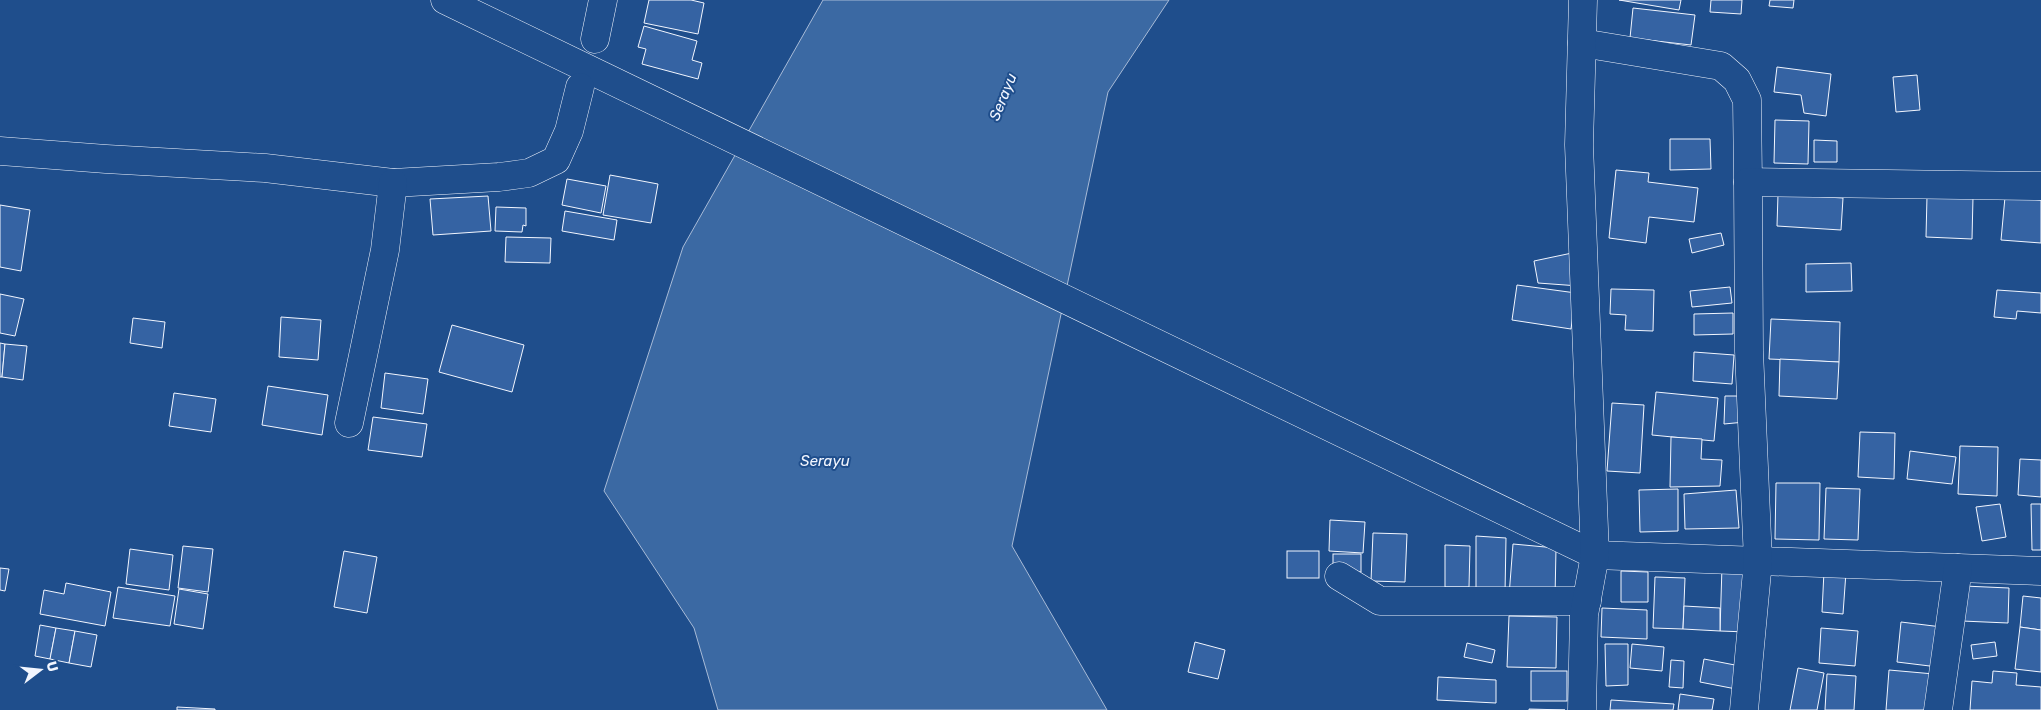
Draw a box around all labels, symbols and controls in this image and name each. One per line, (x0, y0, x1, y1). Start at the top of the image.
water label: Serayu (985, 71, 1021, 123)
water label: Serayu (800, 452, 850, 470)
north arrow (15, 645, 65, 695)
text: U (42, 659, 62, 674)

